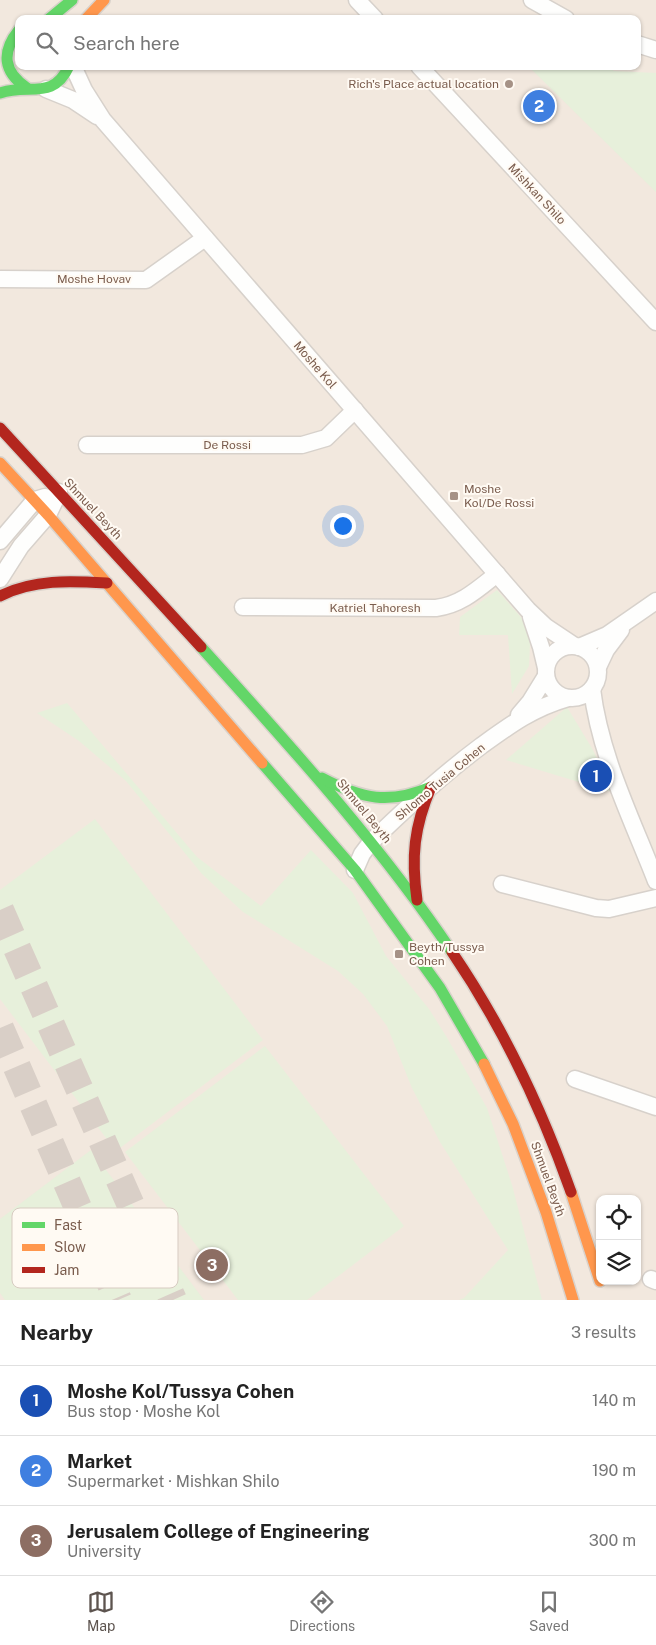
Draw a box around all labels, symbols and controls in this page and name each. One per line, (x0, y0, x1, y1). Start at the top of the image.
search box (15, 15, 641, 70)
icon: search (33, 29, 61, 57)
text: Search here (73, 32, 180, 54)
place label: Rich's Place actual location (348, 77, 499, 91)
marker: Rich's Place actual location (503, 78, 515, 90)
pin: 2 (523, 87, 555, 125)
street label: Mishkan Shilo (505, 161, 569, 227)
street label: Moshe Hovav (57, 272, 131, 286)
street label: Moshe Kol (291, 338, 340, 392)
street label: De Rossi (203, 438, 251, 452)
street label: Shmuel Beyth (61, 476, 125, 543)
place label: Moshe Kol/De Rossi (464, 482, 534, 510)
marker: Moshe Kol/De Rossi (448, 490, 460, 502)
your location (330, 513, 356, 539)
street label: Katriel Tahoresh (329, 601, 421, 615)
street label: Shlomo Tusia Cohen (392, 740, 488, 824)
pin: 1 (580, 757, 612, 795)
street label: Shmuel Beyth (334, 776, 394, 846)
place label: Beyth/Tussya Cohen (409, 940, 484, 968)
marker: Beyth/Tussya Cohen (393, 948, 405, 960)
street label: Shmuel Beyth (528, 1140, 568, 1218)
map controls (596, 1195, 641, 1285)
button: locate (596, 1195, 641, 1240)
legend (12, 1208, 178, 1288)
text: Fast (54, 1217, 82, 1233)
text: Slow (54, 1239, 86, 1255)
button: layers (596, 1240, 641, 1285)
pin: 3 (196, 1246, 228, 1284)
text: Jam (54, 1262, 79, 1278)
text: Nearby (20, 1320, 93, 1345)
text: 3 results (571, 1323, 636, 1342)
text: Moshe Kol/Tussya Cohen (67, 1380, 294, 1402)
text: 1 (33, 1391, 39, 1410)
text: 140 m (592, 1391, 636, 1410)
text: Bus stop · Moshe Kol (67, 1402, 220, 1421)
text: Market (67, 1450, 132, 1472)
text: 2 (31, 1461, 41, 1480)
text: 190 m (592, 1461, 636, 1480)
text: Supermarket · Mishkan Shilo (67, 1472, 279, 1491)
text: Jerusalem College of Engineering (67, 1520, 369, 1542)
text: 3 (31, 1531, 41, 1550)
text: 300 m (589, 1531, 636, 1550)
text: University (67, 1542, 141, 1561)
tab: Map (87, 1588, 115, 1634)
tab: Directions (289, 1588, 355, 1634)
tab: Saved (529, 1588, 569, 1634)

